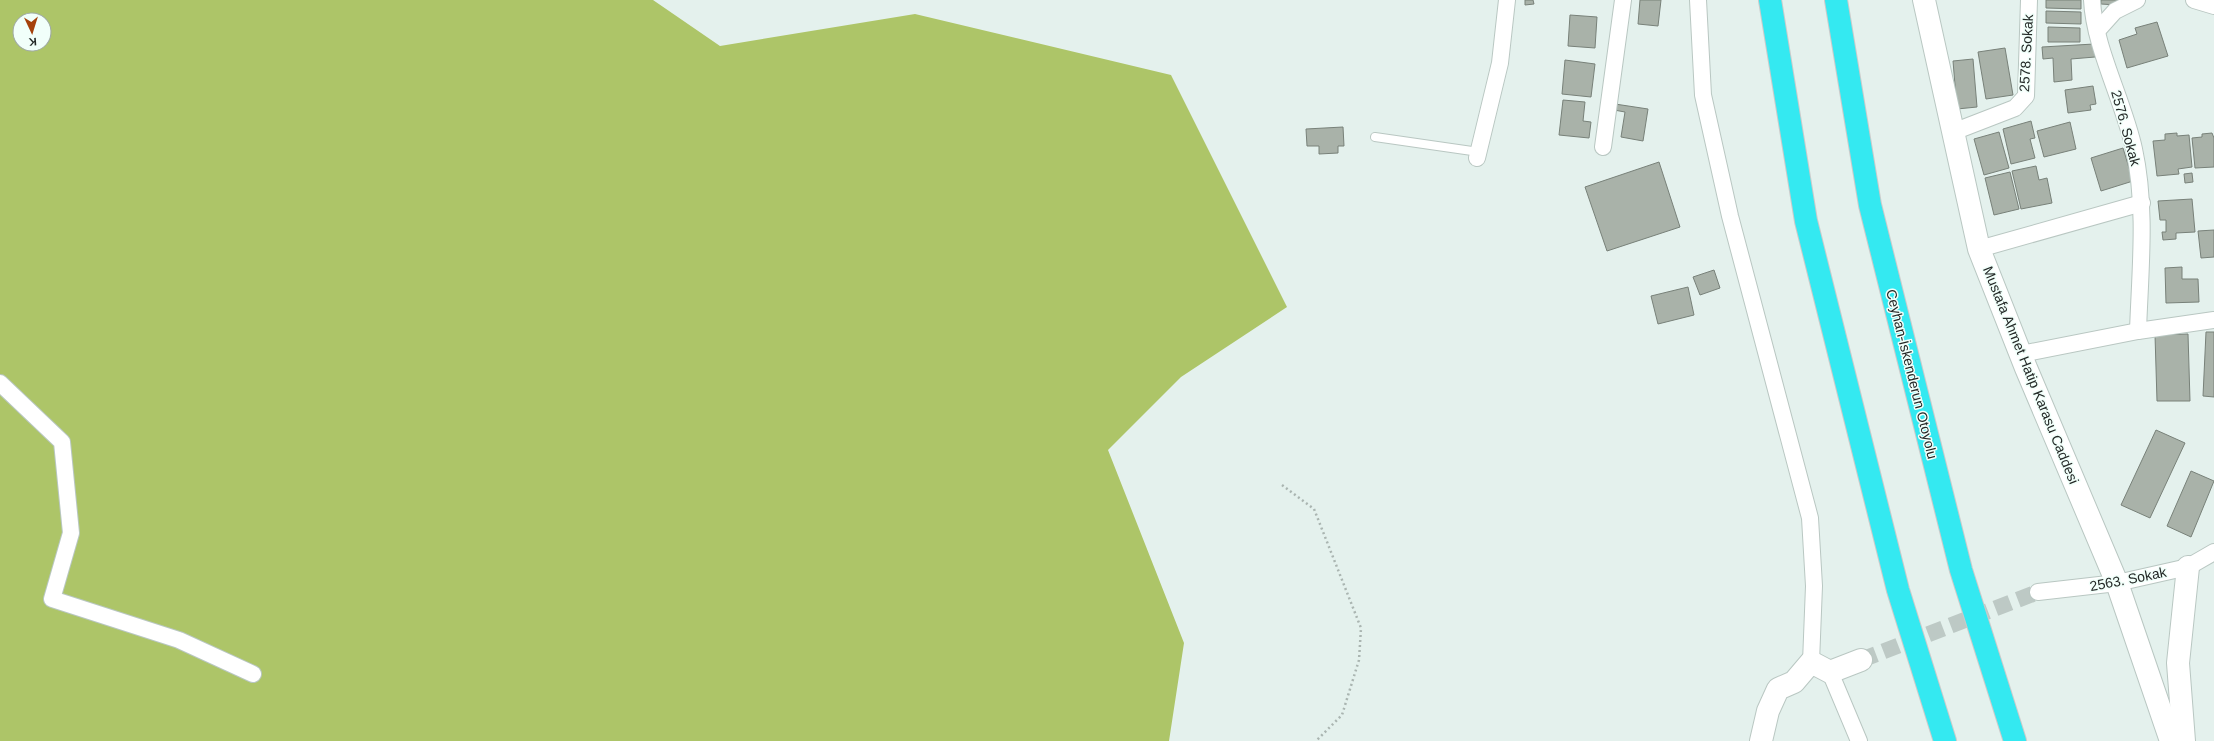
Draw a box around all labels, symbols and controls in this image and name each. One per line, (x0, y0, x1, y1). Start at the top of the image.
north arrow (12, 12, 52, 52)
street label: 2578. Sokak (2016, 13, 2036, 92)
text: K (28, 36, 37, 48)
street label: 2576. Sokak (2108, 88, 2144, 169)
street label: Mustafa Ahmet Hatip Karasu Caddesi (1980, 264, 2082, 486)
street label: Ceyhan-İskenderun Otoyolu (1883, 287, 1942, 461)
street label: 2563. Sokak (2088, 564, 2169, 594)

